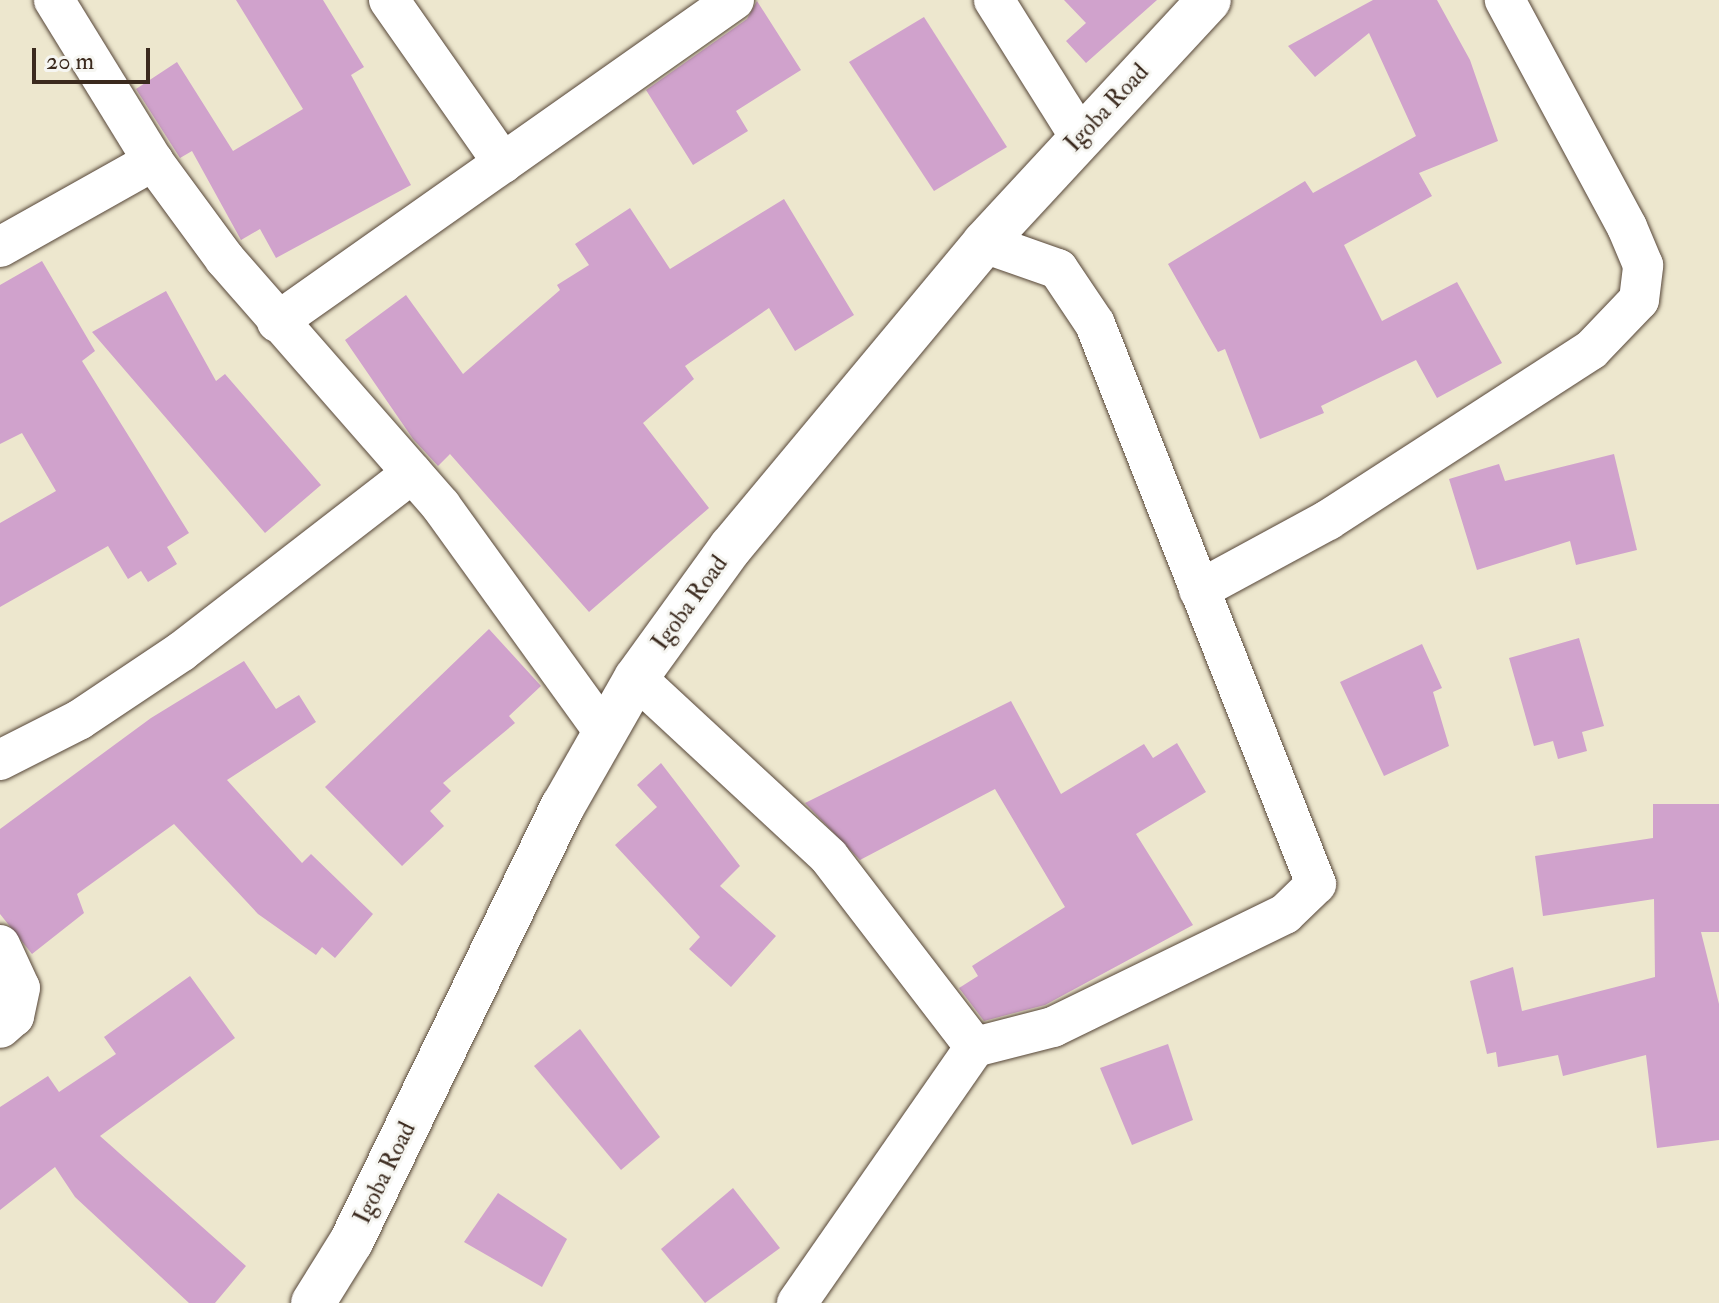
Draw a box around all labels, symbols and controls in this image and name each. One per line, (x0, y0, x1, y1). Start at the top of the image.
scale bar (36, 32, 154, 82)
text: 20 m (46, 46, 94, 77)
street label: Igoba Road (1059, 58, 1155, 158)
street label: Igoba Road (646, 550, 734, 656)
street label: Igoba Road (348, 1117, 422, 1229)

